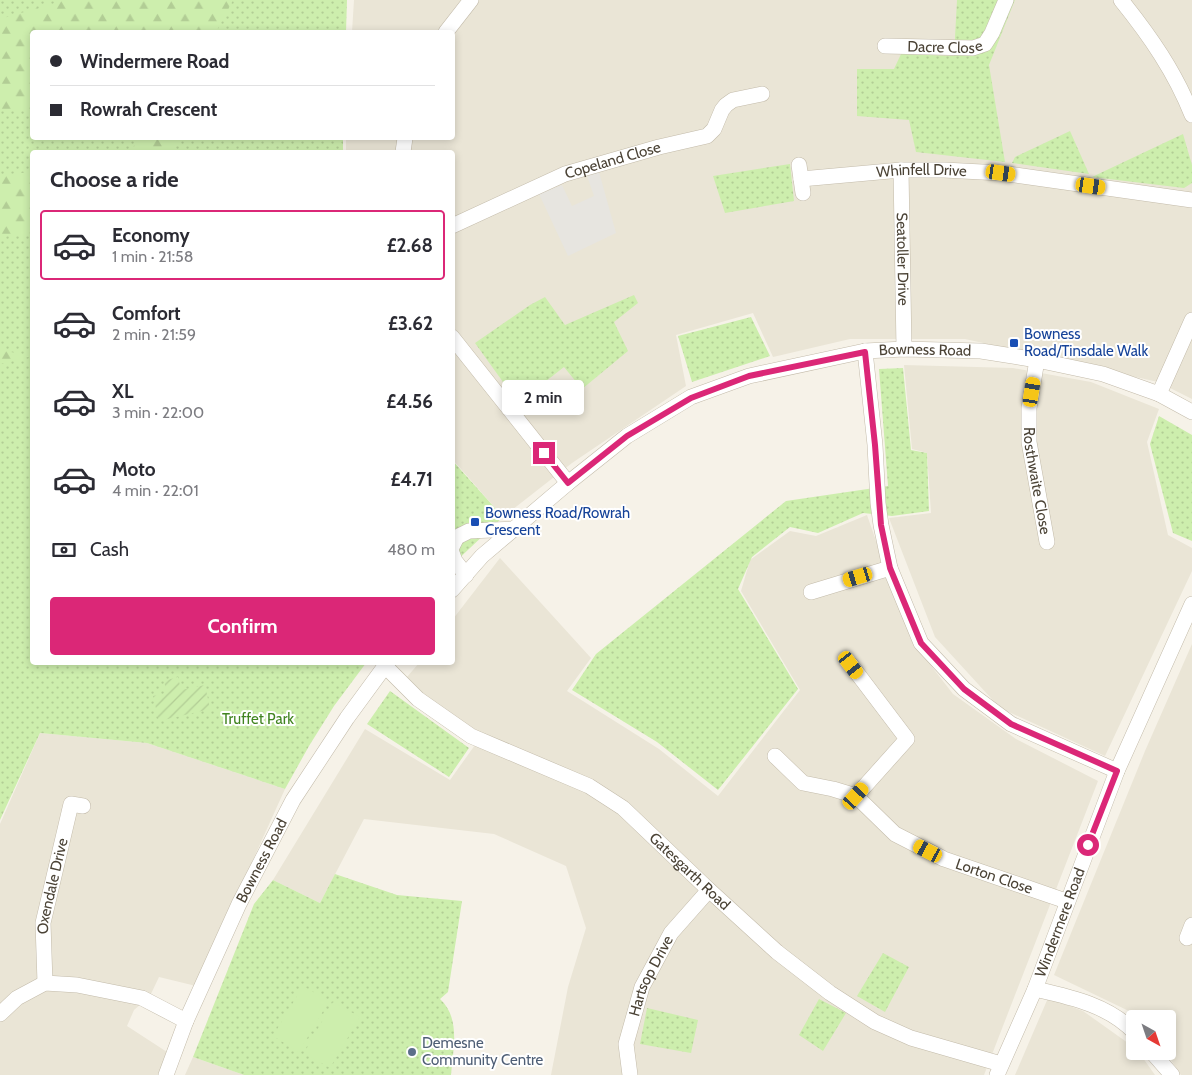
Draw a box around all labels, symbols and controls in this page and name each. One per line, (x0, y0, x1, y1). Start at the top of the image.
street label: Dacre Close (907, 36, 985, 57)
text: Windermere Road (80, 50, 229, 73)
text: Rowrah Crescent (80, 98, 217, 121)
street label: Copeland Close (563, 138, 663, 183)
street label: Whinfell Drive (876, 161, 968, 181)
car (985, 163, 1016, 183)
text: Choose a ride (50, 166, 179, 193)
car (1075, 176, 1106, 196)
street label: Seatoller Drive (893, 212, 912, 306)
icon: car (52, 223, 97, 268)
text: Economy (112, 224, 190, 247)
text: £2.68 (387, 234, 433, 257)
text: 1 min · 21:58 (112, 247, 193, 266)
icon: car (52, 301, 97, 346)
text: Comfort (112, 302, 181, 325)
text: £3.62 (388, 312, 433, 335)
text: 2 min · 21:59 (112, 325, 196, 344)
place label: Bowness Road/Tinsdale Walk (1024, 325, 1148, 360)
marker: Bowness Road/Tinsdale Walk (1008, 337, 1020, 349)
street label: Bowness Road (878, 340, 972, 360)
car (1022, 376, 1041, 408)
icon: car (52, 379, 97, 424)
text: XL (112, 380, 133, 403)
callout: 2 min (503, 380, 585, 416)
text: 2 min (524, 388, 562, 407)
text: £4.56 (386, 390, 433, 413)
text: 3 min · 22:00 (112, 403, 204, 422)
street label: Rosthwaite Close (1020, 427, 1054, 536)
route end (533, 442, 555, 464)
icon: car (52, 457, 97, 502)
text: Moto (112, 458, 156, 481)
text: £4.71 (390, 468, 433, 491)
text: 4 min · 22:01 (112, 481, 199, 500)
place label: Bowness Road/Rowrah Crescent (485, 504, 630, 539)
marker: Bowness Road/Rowrah Crescent (469, 516, 481, 528)
icon: cash (50, 536, 78, 564)
text: Cash (90, 538, 129, 561)
text: 480 m (387, 540, 435, 559)
car (841, 565, 874, 589)
button: Confirm (50, 597, 435, 655)
car (835, 649, 866, 681)
park label: Truffet Park (222, 710, 294, 728)
car (840, 780, 871, 812)
street label: Bowness Road (232, 815, 291, 906)
street label: Gatesgarth Road (646, 829, 734, 914)
route start (1077, 834, 1099, 856)
street label: Oxendale Drive (34, 836, 72, 934)
car (911, 837, 944, 865)
street label: Lorton Close (953, 855, 1035, 898)
street label: Windermere Road (1031, 865, 1089, 980)
street label: Hartsop Drive (625, 932, 677, 1018)
north arrow (1126, 1010, 1176, 1060)
map controls (1126, 1010, 1176, 1060)
place label: Demesne Community Centre (422, 1034, 544, 1069)
marker: Demesne Community Centre (406, 1046, 418, 1058)

